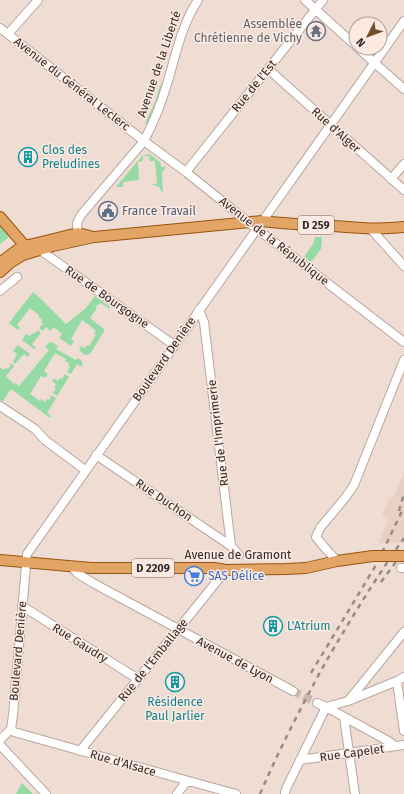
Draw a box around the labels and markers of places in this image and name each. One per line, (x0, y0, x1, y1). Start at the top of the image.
place label: Assemblée Chrétienne de Vichy (194, 17, 302, 45)
temple icon: Assemblée Chrétienne de Vichy (305, 20, 327, 42)
place label: Clos des Preludines (42, 143, 100, 171)
building icon: Clos des Preludines (17, 146, 39, 168)
public building icon: France Travail (97, 200, 119, 222)
place label: France Travail (122, 204, 196, 218)
supermarket icon: SAS Délice (183, 565, 205, 587)
place label: SAS Délice (208, 569, 264, 583)
building icon: L'Atrium (262, 615, 284, 637)
place label: L'Atrium (287, 619, 331, 633)
building icon: Résidence Paul Jarlier (164, 671, 186, 693)
place label: Résidence Paul Jarlier (145, 695, 205, 723)

